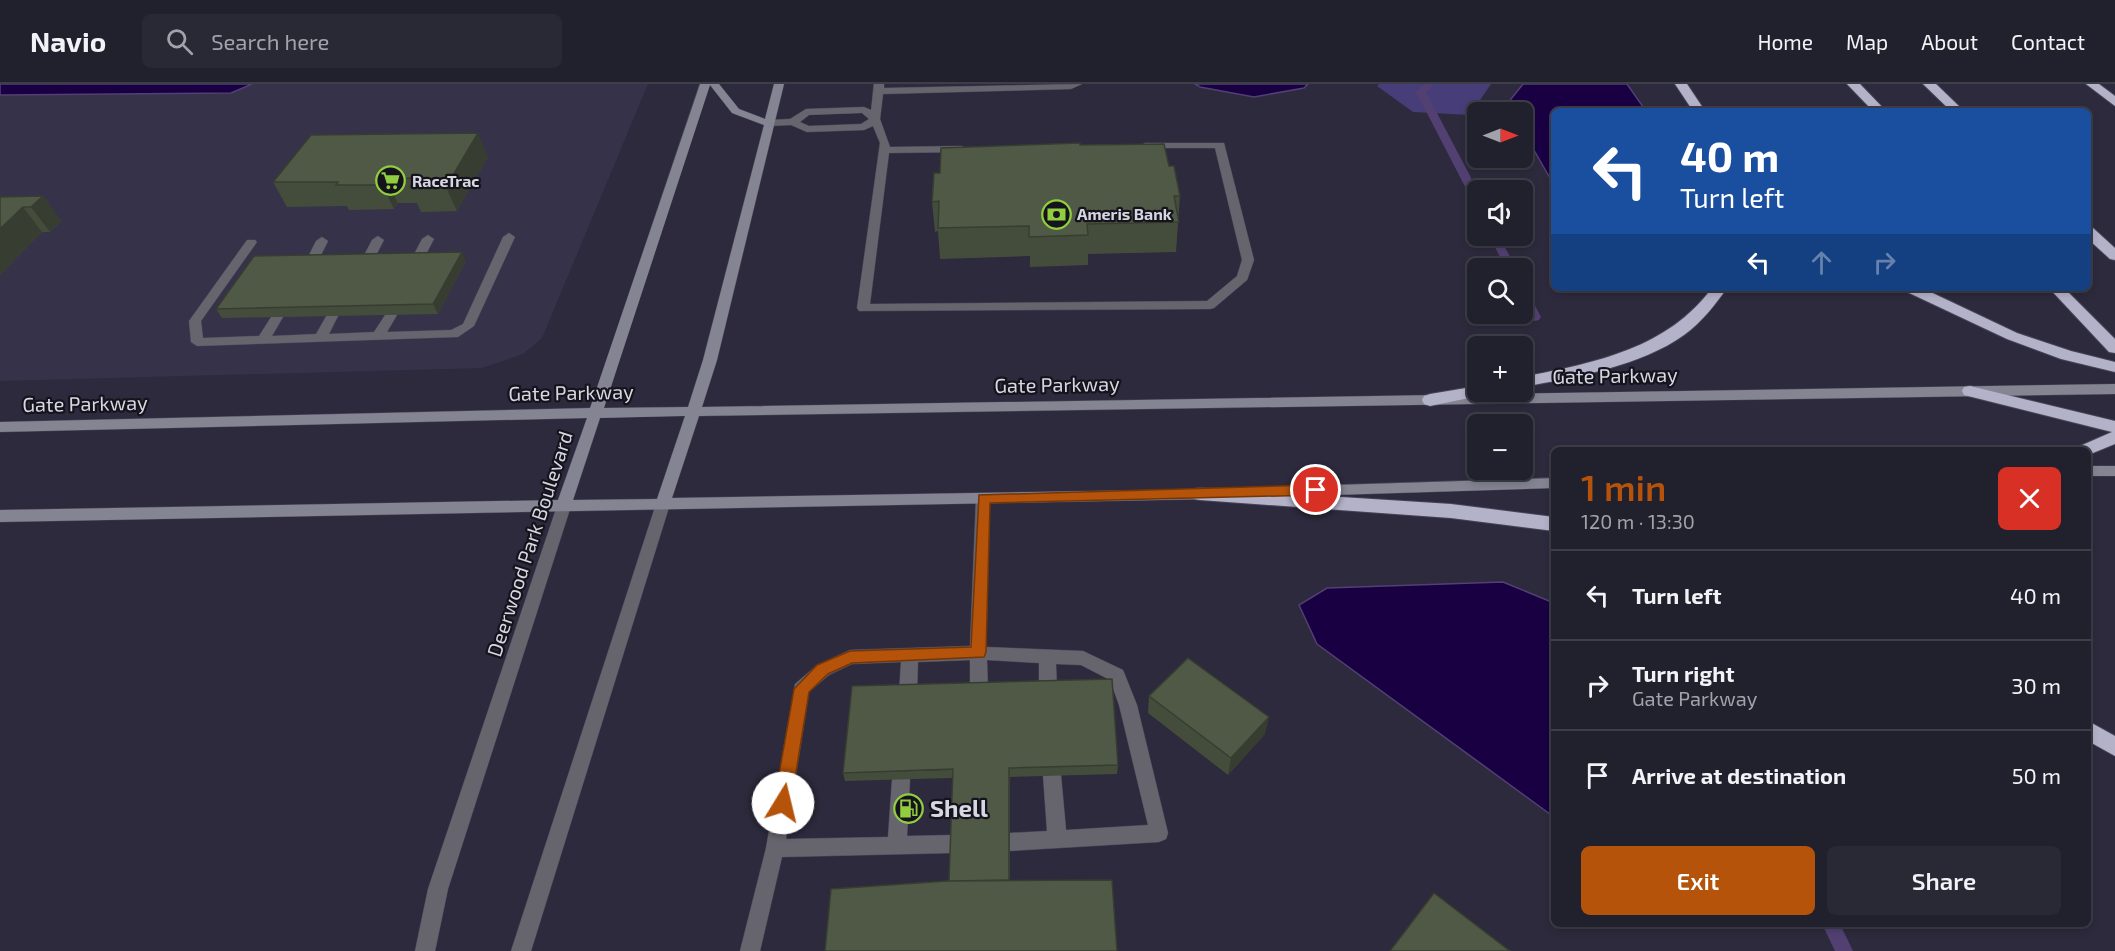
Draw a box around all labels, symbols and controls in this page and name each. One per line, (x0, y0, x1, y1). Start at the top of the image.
search box (142, 14, 562, 68)
text: Navio (30, 24, 106, 58)
icon: search (163, 25, 196, 58)
text: Search here (211, 28, 329, 54)
text: Home (1757, 29, 1813, 54)
text: Map (1846, 29, 1888, 54)
text: About (1921, 29, 1978, 54)
text: Contact (2011, 29, 2085, 54)
north arrow (1467, 102, 1533, 168)
map controls (1467, 102, 1533, 480)
text: 40 m (1680, 130, 1779, 180)
icon: left (1581, 132, 1659, 210)
supermarket icon: RaceTrac (375, 165, 407, 197)
place label: RaceTrac (412, 171, 479, 190)
button: sound (1467, 180, 1533, 246)
text: Turn left (1680, 181, 1784, 213)
bank icon: Ameris Bank (1040, 198, 1072, 230)
place label: Ameris Bank (1077, 204, 1172, 223)
icon: left (1742, 246, 1775, 279)
icon: ahead (1805, 246, 1838, 279)
icon: right (1868, 246, 1901, 279)
button: search (1467, 258, 1533, 324)
button: + (1467, 336, 1533, 402)
street label: Gate Parkway (1552, 362, 1678, 388)
street label: Gate Parkway (994, 371, 1120, 397)
street label: Gate Parkway (508, 379, 634, 405)
street label: Gate Parkway (22, 390, 148, 416)
button: − (1467, 414, 1533, 480)
street label: Deerwood Park Boulevard (481, 428, 577, 659)
pin (1290, 464, 1341, 515)
text: 1 min (1581, 465, 1666, 508)
button: close (1998, 467, 2061, 530)
icon: arrive (1299, 473, 1332, 506)
text: 120 m · 13:30 (1581, 509, 1695, 533)
icon: left (1581, 579, 1614, 612)
text: Turn left (1632, 582, 1721, 608)
text: 40 m (2010, 582, 2061, 608)
text: Turn right (1632, 660, 1734, 686)
icon: right (1581, 669, 1614, 702)
text: 30 m (2011, 672, 2061, 698)
text: Gate Parkway (1632, 686, 1757, 710)
icon: arrive (1581, 759, 1614, 792)
text: Arrive at destination (1632, 762, 1846, 788)
text: 50 m (2012, 762, 2061, 788)
position arrow (751, 771, 815, 835)
fuel station icon: Shell (893, 793, 925, 825)
place label: Shell (930, 793, 988, 822)
button: Exit (1581, 846, 1815, 915)
button: Share (1827, 846, 2061, 915)

